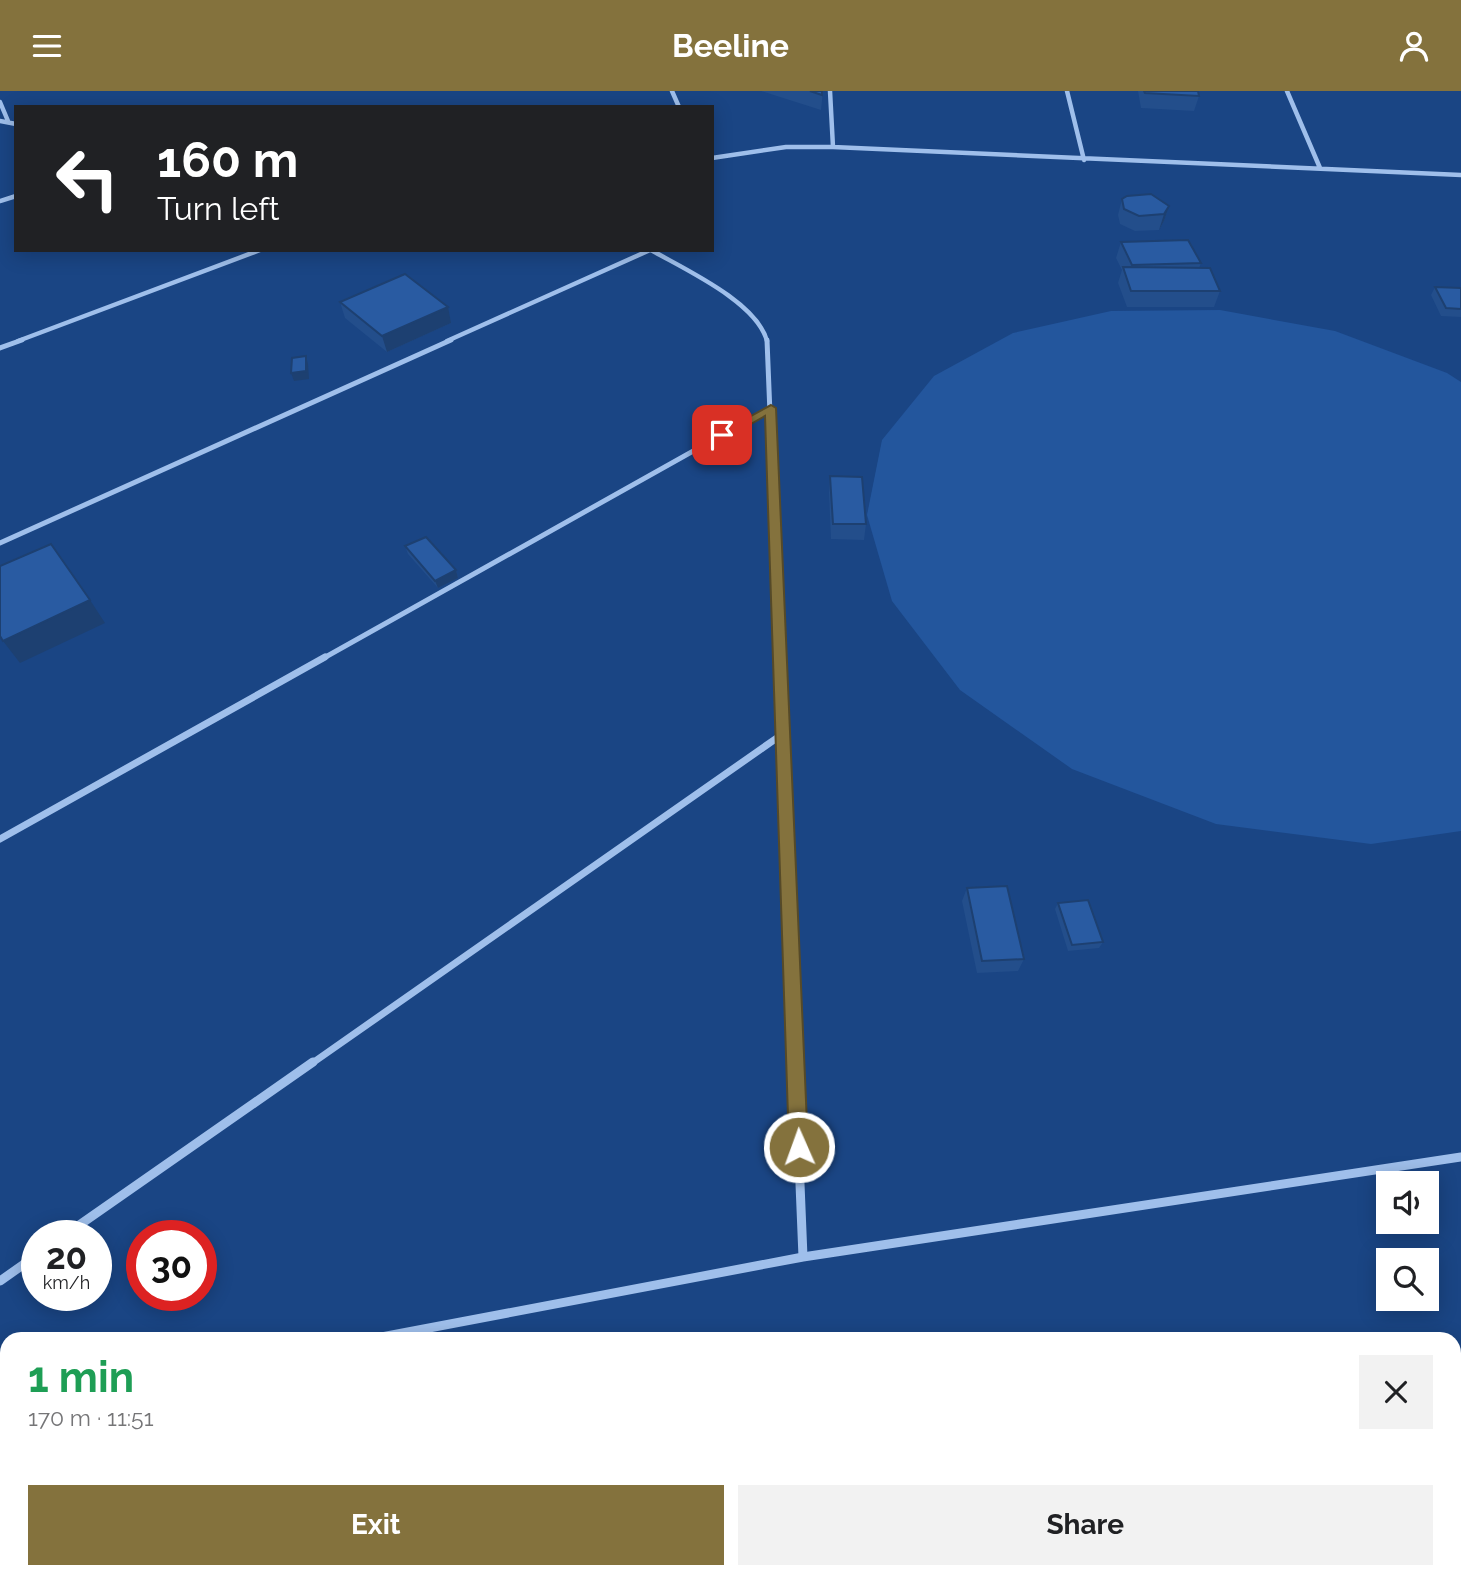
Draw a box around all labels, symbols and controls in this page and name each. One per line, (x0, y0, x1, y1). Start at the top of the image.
icon: menu (28, 27, 66, 65)
text: Beeline (672, 27, 789, 64)
icon: person (1395, 27, 1433, 65)
text: 160 m (157, 131, 298, 188)
icon: left (42, 133, 133, 224)
text: Turn left (157, 190, 279, 227)
pin (692, 405, 752, 465)
icon: arrive (703, 416, 741, 454)
position arrow (762, 1110, 836, 1184)
map controls (1376, 1171, 1439, 1311)
button: sound (1376, 1171, 1439, 1234)
speed limit sign: 30 (126, 1220, 217, 1311)
text: 20 (46, 1236, 87, 1277)
button: search (1376, 1248, 1439, 1311)
text: km/h (43, 1272, 90, 1293)
text: 1 min (28, 1353, 134, 1402)
button: close (1359, 1355, 1433, 1429)
text: 170 m · 11:51 (28, 1404, 153, 1431)
button: Exit (28, 1485, 724, 1565)
button: Share (738, 1485, 1433, 1565)

